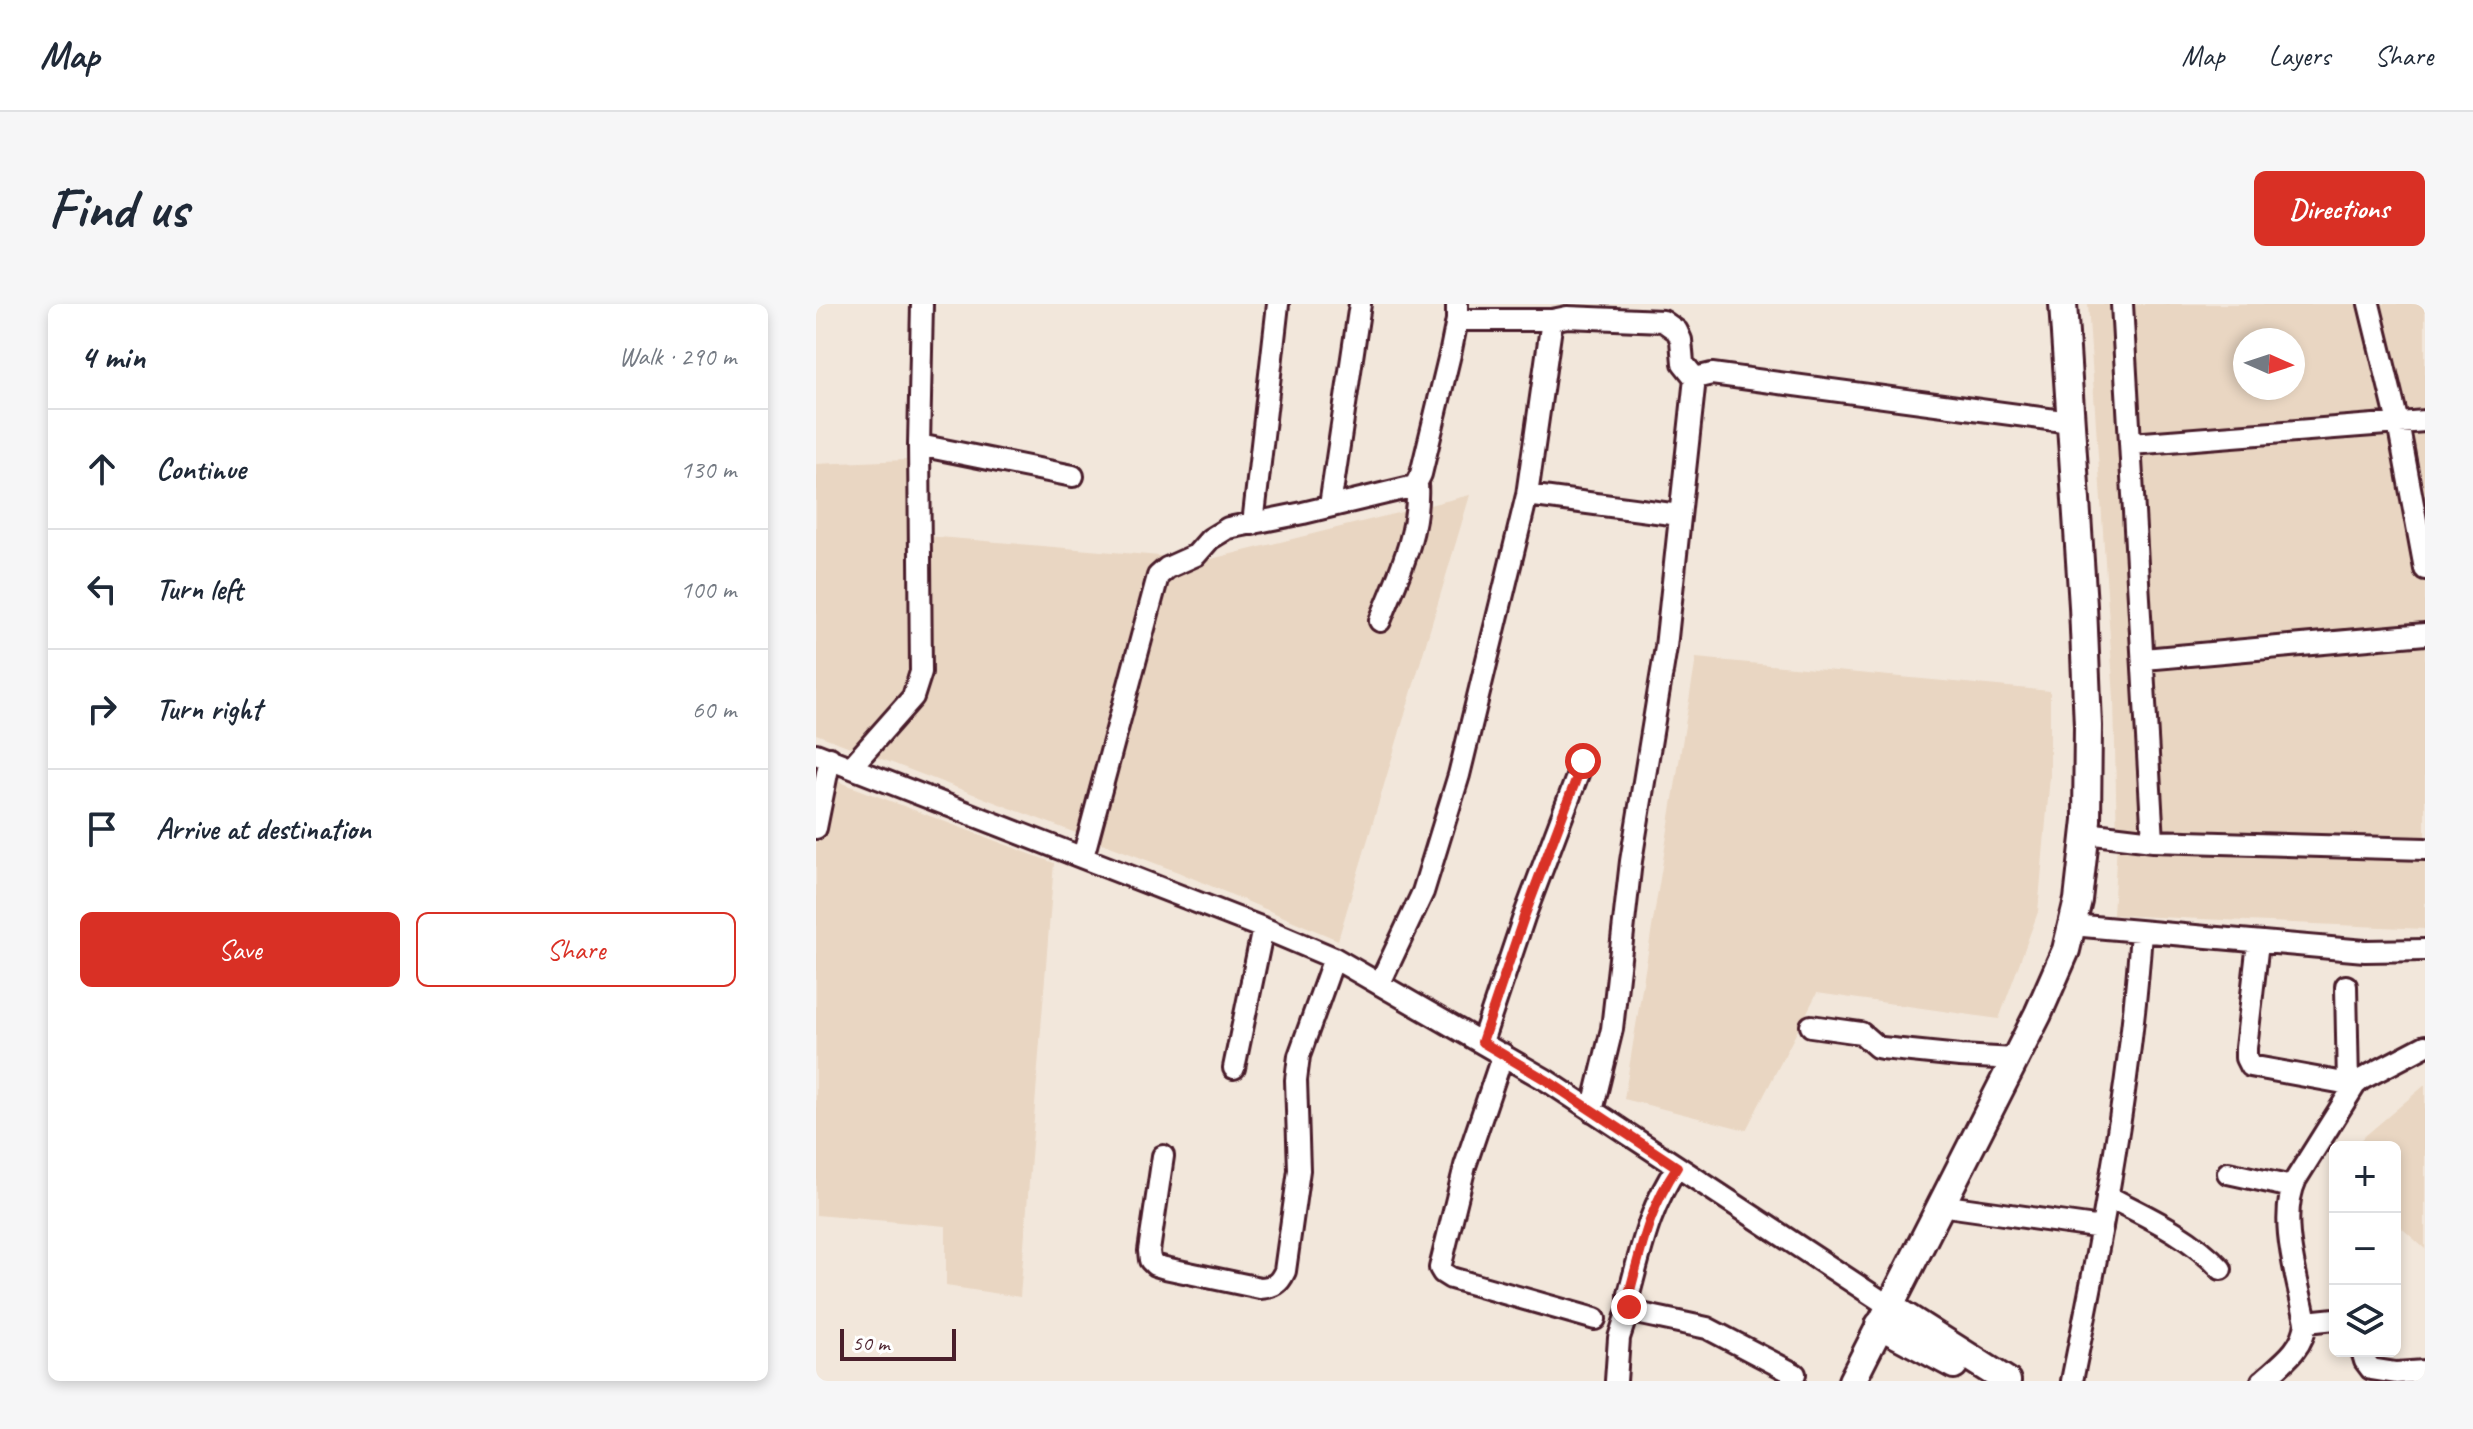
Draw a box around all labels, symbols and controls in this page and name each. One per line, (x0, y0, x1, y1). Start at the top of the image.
text: Map (40, 32, 99, 79)
text: Map (2182, 38, 2225, 73)
text: Layers (2269, 38, 2330, 73)
text: Share (2374, 38, 2433, 73)
button: Directions (2254, 171, 2425, 246)
text: Find us (48, 173, 188, 244)
north arrow (2233, 328, 2305, 400)
text: 4 min (80, 335, 145, 378)
text: Walk · 290 m (619, 340, 736, 373)
icon: ahead (80, 447, 124, 491)
text: Continue (156, 450, 246, 488)
text: 130 m (680, 453, 736, 486)
icon: left (80, 567, 124, 611)
text: Turn left (156, 570, 243, 608)
text: 100 m (680, 573, 736, 606)
icon: right (80, 687, 124, 731)
text: Turn right (156, 690, 261, 728)
text: 60 m (692, 693, 736, 726)
route start (1565, 743, 1601, 779)
icon: arrive (80, 807, 124, 851)
text: Arrive at destination (156, 810, 371, 848)
button: Save (80, 912, 400, 987)
button: Share (416, 912, 736, 987)
map controls (2329, 1141, 2401, 1357)
button: + (2329, 1141, 2401, 1213)
button: − (2329, 1213, 2401, 1285)
button: layers (2329, 1285, 2401, 1357)
route end (1611, 1289, 1647, 1325)
scale bar (840, 1325, 956, 1361)
text: 50 m (852, 1329, 889, 1357)

